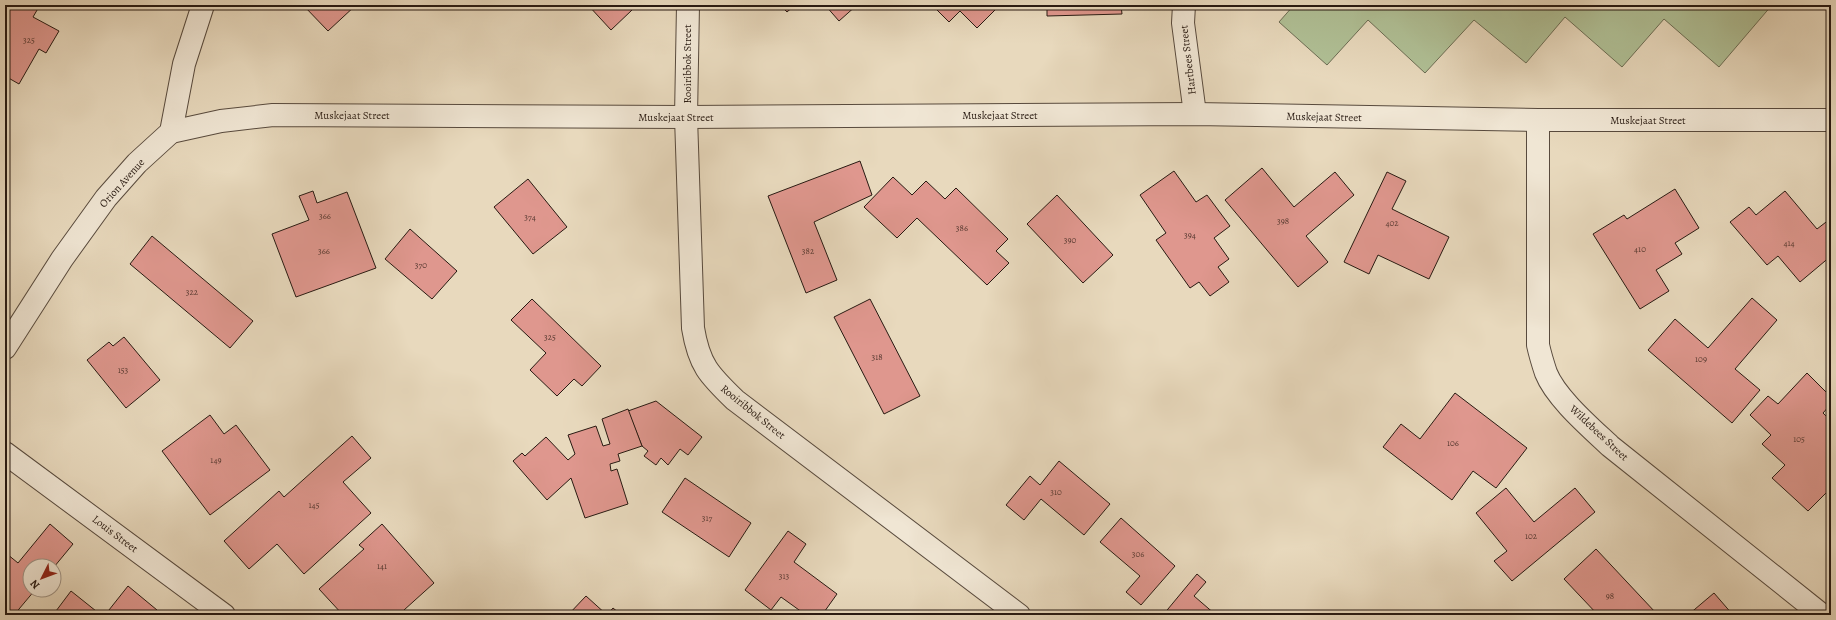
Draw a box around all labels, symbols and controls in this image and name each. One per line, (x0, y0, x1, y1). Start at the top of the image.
street label: Rooiribbok Street (680, 24, 695, 104)
street label: Hartbees Street (1176, 24, 1200, 96)
house number: 325 (23, 34, 35, 46)
street label: Muskejaat Street (314, 108, 390, 123)
street label: Muskejaat Street (962, 108, 1038, 123)
street label: Muskejaat Street (1286, 109, 1362, 125)
street label: Muskejaat Street (638, 110, 714, 125)
street label: Muskejaat Street (1610, 113, 1686, 128)
street label: Orion Avenue (96, 155, 148, 211)
house number: 366 (319, 210, 331, 222)
house number: 374 (524, 211, 536, 223)
house number: 398 (1277, 215, 1289, 227)
house number: 402 (1385, 217, 1399, 229)
house number: 386 (956, 222, 968, 234)
house number: 394 (1184, 229, 1196, 241)
house number: 390 (1064, 234, 1077, 246)
house number: 414 (1783, 237, 1795, 249)
house number: 410 (1634, 243, 1646, 255)
house number: 366 (318, 245, 330, 257)
house number: 382 (802, 245, 815, 257)
house number: 370 (415, 259, 427, 271)
house number: 322 (186, 286, 199, 298)
house number: 325 (544, 331, 556, 343)
house number: 318 (871, 351, 883, 363)
house number: 109 (1695, 353, 1707, 365)
house number: 153 (118, 364, 129, 376)
street label: Rooiribbok Street (718, 381, 789, 443)
street label: Wildebees Street (1566, 401, 1632, 464)
house number: 105 (1793, 433, 1805, 445)
house number: 106 (1447, 437, 1459, 449)
house number: 149 (210, 454, 222, 466)
house number: 310 (1050, 486, 1062, 498)
house number: 145 (308, 499, 320, 511)
street label: Louis Street (89, 512, 141, 556)
house number: 317 (702, 512, 713, 524)
house number: 102 (1525, 530, 1538, 542)
house number: 306 (1132, 548, 1144, 560)
north arrow (22, 558, 62, 598)
house number: 141 (377, 560, 387, 572)
house number: 313 (779, 570, 790, 582)
text: N (27, 576, 43, 592)
house number: 98 (1606, 590, 1614, 602)

